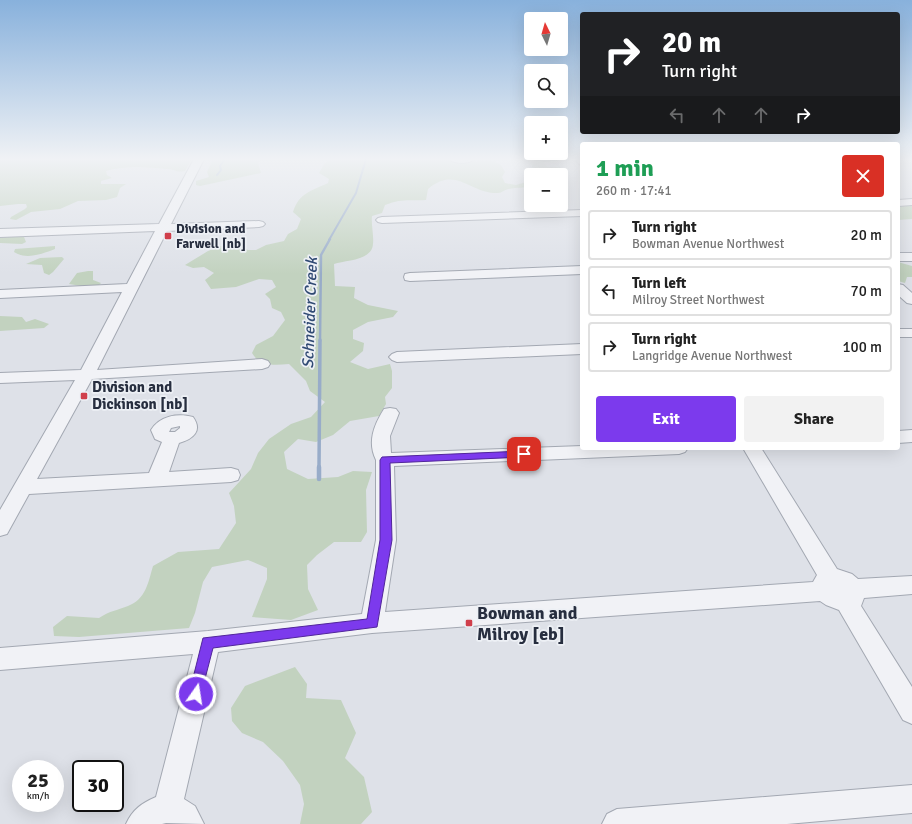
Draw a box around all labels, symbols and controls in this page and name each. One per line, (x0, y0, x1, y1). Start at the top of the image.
north arrow (524, 12, 568, 56)
map controls (524, 12, 568, 212)
text: 20 m (662, 26, 721, 60)
icon: right (596, 28, 648, 80)
text: Turn right (662, 60, 737, 82)
button: search (524, 64, 568, 108)
icon: left (666, 104, 688, 126)
icon: ahead (708, 104, 730, 126)
icon: ahead (750, 104, 772, 126)
icon: right (792, 104, 814, 126)
button: + (524, 116, 568, 160)
text: 1 min (596, 153, 654, 183)
button: close (842, 155, 884, 197)
button: − (524, 168, 568, 212)
text: 260 m · 17:41 (596, 183, 672, 199)
text: Turn right (632, 218, 697, 236)
place label: Division and Farwell [nb] (176, 221, 246, 252)
icon: right (598, 224, 620, 246)
text: 20 m (851, 226, 882, 244)
marker: Division and Farwell [nb] (163, 231, 173, 241)
text: Bowman Avenue Northwest (632, 236, 784, 252)
water label: Schneider Creek (298, 255, 322, 369)
text: Turn left (632, 274, 686, 292)
icon: left (598, 280, 620, 302)
text: 70 m (851, 282, 882, 300)
text: Milroy Street Northwest (632, 292, 765, 308)
text: Turn right (632, 330, 697, 348)
icon: right (598, 336, 620, 358)
text: 100 m (842, 338, 882, 356)
text: Langridge Avenue Northwest (632, 348, 792, 364)
place label: Division and Dickinson [nb] (92, 378, 188, 413)
marker: Division and Dickinson [nb] (79, 391, 89, 401)
button: Exit (596, 396, 736, 442)
button: Share (744, 396, 884, 442)
pin (507, 437, 541, 471)
icon: arrive (513, 443, 535, 465)
place label: Bowman and Milroy [eb] (477, 602, 578, 645)
marker: Bowman and Milroy [eb] (464, 618, 474, 628)
position arrow (175, 673, 217, 715)
speed limit sign: 30 (72, 760, 124, 812)
text: 25 (27, 768, 49, 793)
text: km/h (27, 790, 49, 802)

